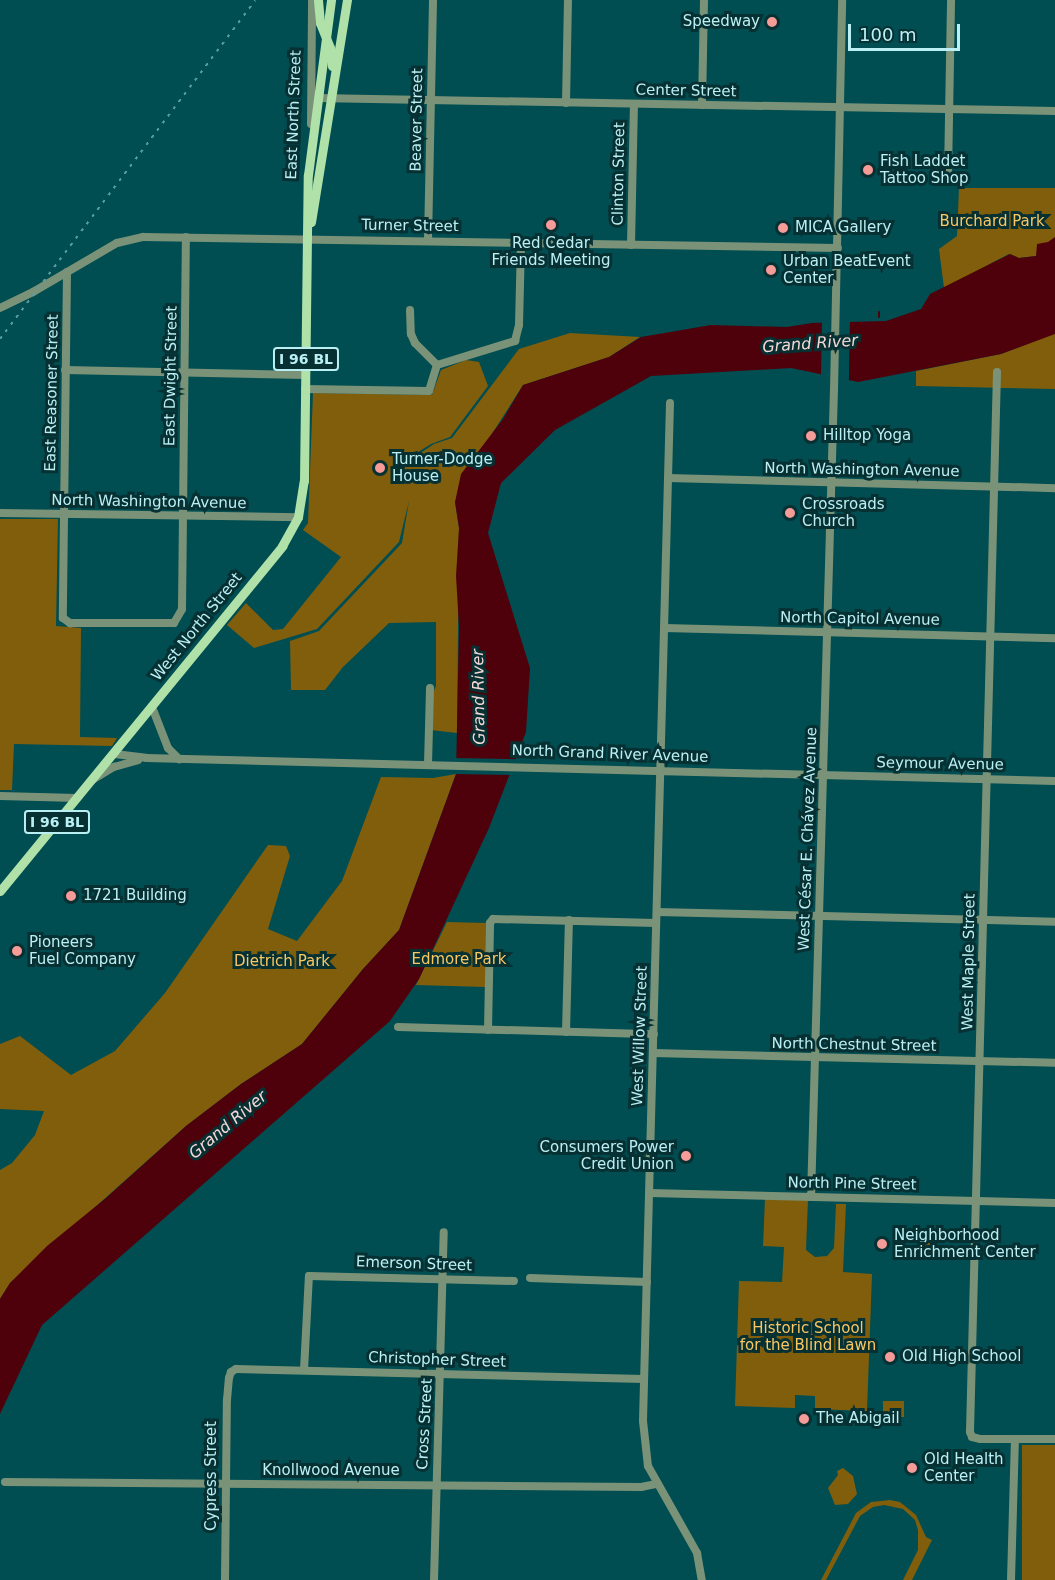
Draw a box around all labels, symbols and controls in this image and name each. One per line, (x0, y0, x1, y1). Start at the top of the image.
scale bar (851, 12, 964, 50)
place label: Speedway (683, 13, 760, 31)
marker: Speedway (765, 15, 779, 29)
text: 100 m (859, 24, 917, 45)
street label: East North Street (283, 50, 305, 180)
street label: Beaver Street (407, 68, 427, 172)
street label: Center Street (635, 81, 737, 101)
street label: Clinton Street (609, 122, 629, 226)
place label: Fish Laddet Tattoo Shop (880, 152, 968, 187)
marker: Fish Laddet Tattoo Shop (861, 163, 875, 177)
park label: Burchard Park (939, 213, 1045, 231)
street label: Turner Street (361, 216, 459, 236)
marker: Red Cedar Friends Meeting (544, 218, 558, 232)
place label: MICA Gallery (795, 219, 891, 237)
marker: MICA Gallery (776, 221, 790, 235)
place label: Red Cedar Friends Meeting (491, 234, 611, 269)
place label: Urban BeatEvent Center (783, 252, 911, 287)
marker: Urban BeatEvent Center (764, 263, 778, 277)
street label: East Dwight Street (161, 306, 181, 446)
street label: East Reasoner Street (42, 314, 62, 472)
water label: Grand River (762, 331, 858, 357)
road number: I 96 BL (272, 348, 340, 370)
place label: Hilltop Yoga (823, 427, 911, 445)
marker: Hilltop Yoga (804, 429, 818, 443)
place label: Turner-Dodge House (392, 450, 493, 485)
street label: North Washington Avenue (764, 459, 960, 481)
marker: Turner-Dodge House (373, 461, 387, 475)
street label: North Washington Avenue (51, 491, 247, 513)
place label: Crossroads Church (802, 495, 885, 530)
marker: Crossroads Church (783, 506, 797, 520)
street label: West North Street (148, 569, 246, 685)
street label: North Capitol Avenue (780, 609, 940, 629)
water label: Grand River (469, 649, 489, 745)
street label: West César E. Chávez Avenue (795, 727, 821, 951)
street label: North Grand River Avenue (511, 742, 709, 766)
street label: Seymour Avenue (876, 754, 1004, 774)
road number: I 96 BL (22, 811, 92, 833)
place label: 1721 Building (83, 887, 187, 905)
marker: 1721 Building (64, 889, 78, 903)
street label: West Maple Street (959, 893, 979, 1031)
place label: Pioneers Fuel Company (29, 933, 136, 968)
marker: Pioneers Fuel Company (10, 944, 24, 958)
park label: Edmore Park (411, 951, 507, 969)
park label: Dietrich Park (234, 953, 330, 971)
street label: West Willow Street (629, 966, 651, 1106)
street label: North Chestnut Street (771, 1035, 937, 1055)
water label: Grand River (185, 1087, 271, 1163)
place label: Consumers Power Credit Union (540, 1138, 674, 1173)
marker: Consumers Power Credit Union (679, 1149, 693, 1163)
street label: North Pine Street (788, 1174, 916, 1194)
place label: Neighborhood Enrichment Center (894, 1226, 1036, 1261)
marker: Neighborhood Enrichment Center (875, 1237, 889, 1251)
street label: Emerson Street (356, 1253, 472, 1275)
park label: Historic School for the Blind Lawn (740, 1319, 876, 1354)
place label: Old High School (902, 1348, 1021, 1366)
street label: Christopher Street (368, 1349, 506, 1371)
marker: Old High School (883, 1350, 897, 1364)
street label: Cross Street (414, 1378, 436, 1470)
place label: The Abigail (816, 1410, 900, 1428)
marker: The Abigail (797, 1412, 811, 1426)
street label: Cypress Street (203, 1421, 221, 1531)
place label: Old Health Center (924, 1450, 1004, 1485)
marker: Old Health Center (905, 1461, 919, 1475)
street label: Knollwood Avenue (262, 1462, 400, 1480)

